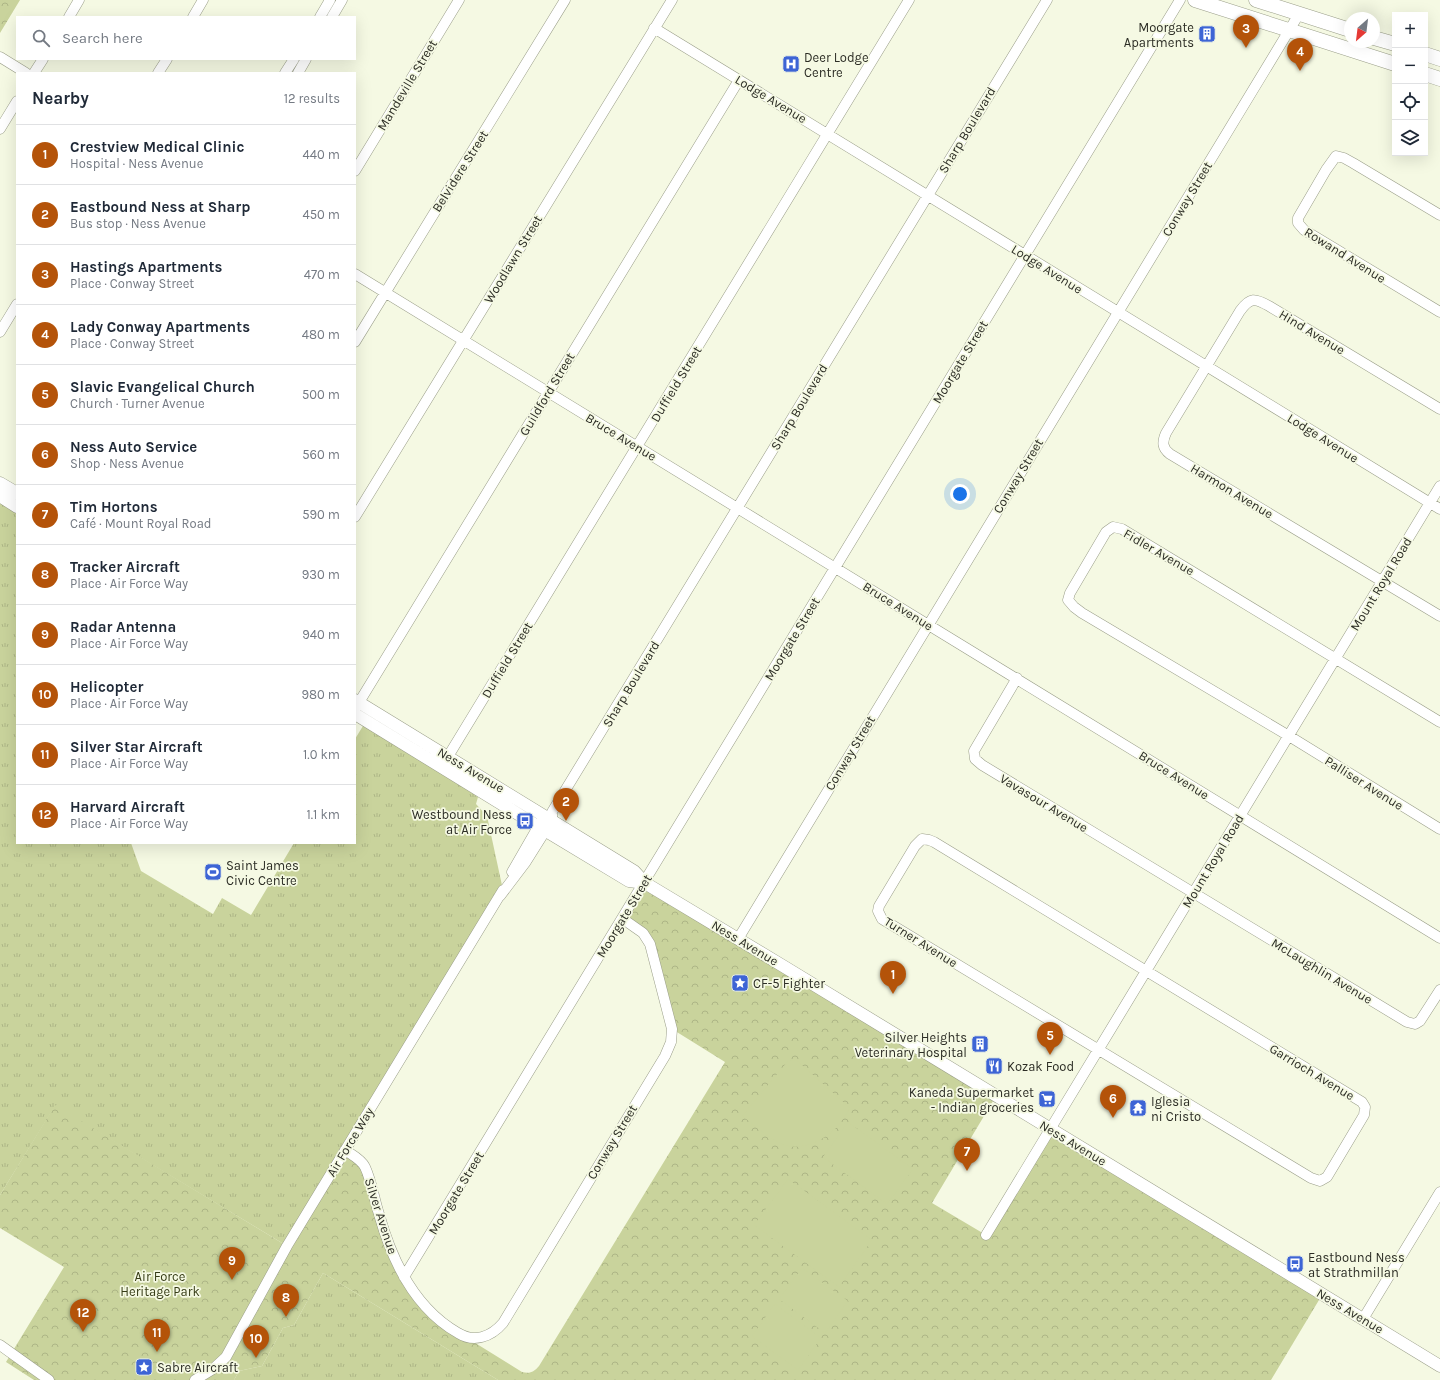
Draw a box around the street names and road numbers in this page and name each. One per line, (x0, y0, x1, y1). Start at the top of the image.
street label: Mandeville Street (374, 37, 440, 133)
street label: Lodge Avenue (733, 72, 810, 126)
street label: Sharp Boulevard (935, 84, 999, 176)
street label: Belvidere Street (429, 127, 491, 215)
street label: Conway Street (1159, 159, 1215, 239)
street label: Woodlawn Street (481, 212, 545, 306)
street label: Rowand Avenue (1302, 224, 1389, 286)
street label: Lodge Avenue (1009, 241, 1085, 297)
street label: Hind Avenue (1276, 307, 1348, 358)
street label: Moorgate Street (929, 318, 991, 406)
street label: Duffield Street (647, 343, 705, 425)
street label: Guildford Street (516, 350, 578, 438)
street label: Sharp Boulevard (767, 361, 831, 453)
street label: Bruce Avenue (583, 410, 659, 464)
street label: Lodge Avenue (1285, 410, 1361, 466)
street label: Conway Street (990, 436, 1046, 516)
street label: Harmon Avenue (1188, 460, 1276, 522)
street label: Fidler Avenue (1121, 526, 1197, 578)
street label: Mount Royal Road (1347, 534, 1415, 634)
street label: Bruce Avenue (860, 578, 936, 634)
street label: Moorgate Street (761, 595, 823, 683)
street label: Duffield Street (478, 619, 536, 701)
street label: Sharp Boulevard (599, 638, 663, 730)
street label: Conway Street (822, 713, 878, 793)
street label: Ness Avenue (435, 744, 507, 796)
street label: Bruce Avenue (1136, 747, 1212, 803)
street label: Palliser Avenue (1322, 753, 1406, 813)
street label: Vavasour Avenue (997, 771, 1091, 835)
street label: Mount Royal Road (1179, 811, 1247, 911)
street label: Moorgate Street (593, 872, 655, 960)
street label: Turner Avenue (882, 914, 961, 971)
street label: Ness Avenue (709, 917, 781, 969)
street label: McLaughlin Avenue (1269, 935, 1376, 1007)
street label: Garrioch Avenue (1267, 1041, 1357, 1103)
street label: Conway Street (584, 1102, 640, 1182)
street label: Air Force Way (323, 1105, 377, 1179)
street label: Ness Avenue (1037, 1117, 1109, 1169)
street label: Moorgate Street (425, 1149, 487, 1237)
street label: Silver Avenue (362, 1176, 400, 1256)
street label: Ness Avenue (1314, 1285, 1386, 1337)

